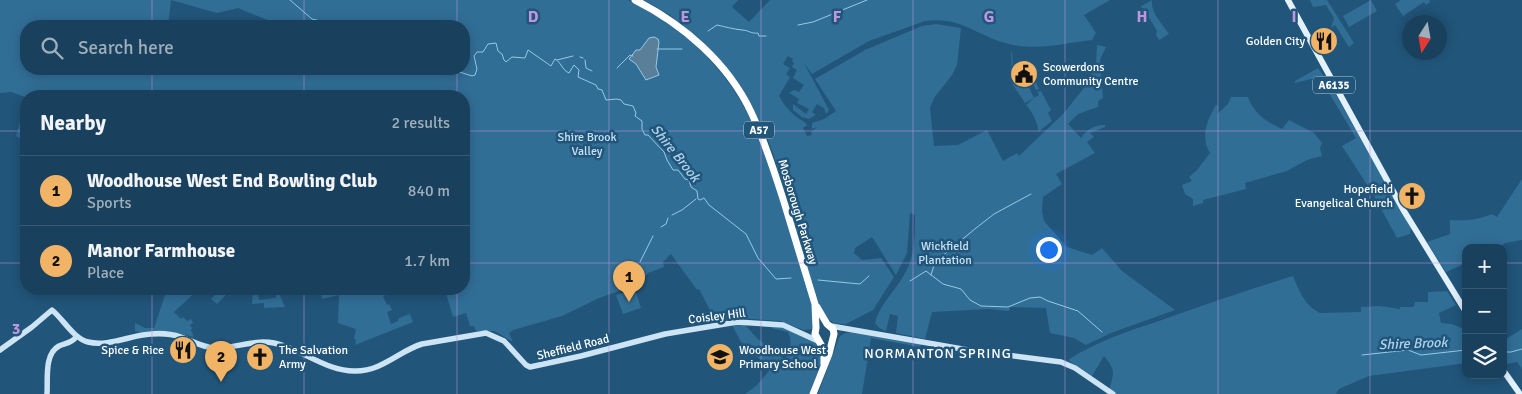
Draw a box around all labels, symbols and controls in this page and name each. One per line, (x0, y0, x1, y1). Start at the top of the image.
text: D (528, 7, 539, 27)
text: E (680, 7, 690, 27)
text: F (833, 7, 842, 27)
text: G (984, 7, 994, 27)
text: H (1137, 7, 1147, 27)
text: I (1291, 7, 1297, 27)
north arrow (1402, 15, 1447, 60)
search box (20, 20, 470, 75)
restaurant icon: Golden City (1309, 26, 1339, 56)
icon: search (38, 34, 66, 62)
place label: Golden City (1246, 34, 1305, 49)
text: Search here (78, 36, 174, 60)
public building icon: Scowerdons Community Centre (1009, 59, 1039, 89)
place label: Scowerdons Community Centre (1043, 60, 1138, 89)
road number: A6135 (1313, 76, 1355, 94)
text: Nearby (40, 110, 106, 136)
text: 2 results (391, 113, 450, 133)
water label: Shire Brook (647, 121, 705, 187)
road number: A57 (744, 122, 774, 138)
park label: Shire Brook Valley (557, 130, 617, 159)
street label: Mosborough Parkway (774, 158, 821, 267)
text: Woodhouse West End Bowling Club (87, 169, 377, 193)
text: 1 (52, 181, 60, 201)
text: 840 m (408, 181, 450, 201)
church icon: Hopefield Evangelical Church (1397, 181, 1427, 211)
place label: Hopefield Evangelical Church (1295, 182, 1393, 211)
text: Sports (87, 193, 132, 213)
your location (1036, 237, 1062, 263)
text: Manor Farmhouse (87, 239, 235, 263)
park label: Wickfield Plantation (918, 239, 972, 268)
map controls (1462, 244, 1507, 379)
button: + (1462, 244, 1507, 289)
text: 2 (52, 251, 60, 271)
text: 1.7 km (404, 251, 450, 271)
pin: 1 (613, 261, 645, 302)
text: Place (87, 263, 124, 283)
button: − (1462, 289, 1507, 334)
street label: Coisley Hill (688, 305, 747, 327)
text: 3 (12, 319, 20, 339)
street label: Sheffield Road (535, 331, 611, 364)
water label: Shire Brook (1378, 334, 1450, 353)
button: layers (1462, 334, 1507, 379)
restaurant icon: Spice & Rice (168, 335, 198, 365)
pin: 2 (205, 341, 237, 382)
church icon: The Salvation Army (245, 342, 275, 372)
school or university icon: Woodhouse West Primary School (705, 342, 735, 372)
place label: Spice & Rice (101, 343, 164, 358)
place label: The Salvation Army (279, 343, 348, 372)
place label: Woodhouse West Primary School (739, 343, 826, 372)
district label: NORMANTON SPRING (864, 345, 1012, 362)

